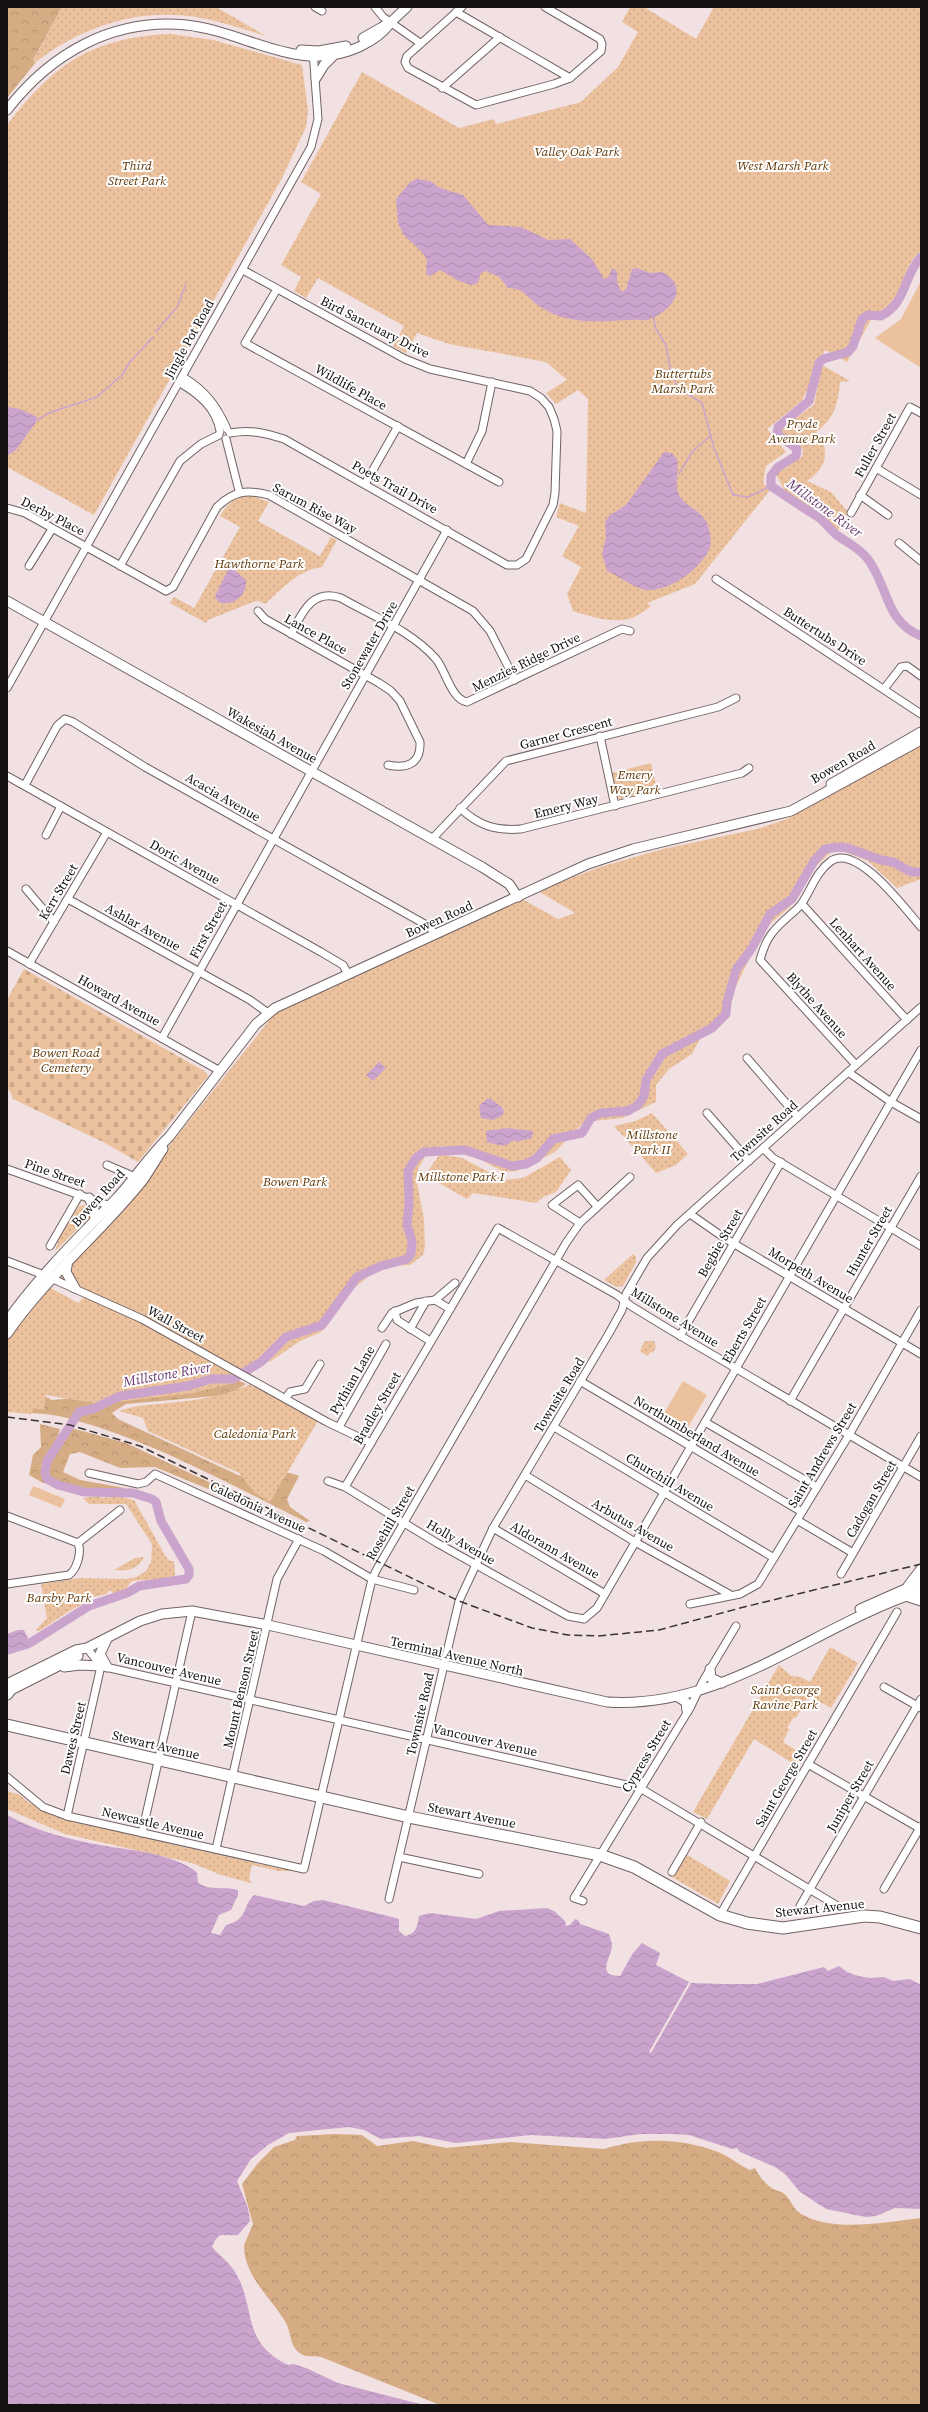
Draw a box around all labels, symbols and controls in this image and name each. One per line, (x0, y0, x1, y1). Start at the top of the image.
park label: Valley Oak Park (534, 143, 620, 160)
park label: Third Street Park (108, 157, 167, 189)
park label: West Marsh Park (737, 157, 829, 174)
street label: Bird Sanctuary Drive (318, 292, 433, 362)
street label: Jingle Pot Road (160, 296, 218, 382)
street label: Wildlife Place (312, 360, 390, 414)
park label: Buttertubs Marsh Park (650, 365, 715, 397)
street label: Fuller Street (850, 409, 900, 480)
park label: Pryde Avenue Park (767, 415, 837, 447)
street label: Poets Trail Drive (349, 456, 441, 518)
water label: Millstone River (782, 473, 867, 543)
street label: Sarum Rise Way (270, 479, 360, 538)
street label: Derby Place (18, 493, 88, 539)
park label: Hawthorne Park (213, 555, 304, 572)
street label: Stonewater Drive (337, 597, 401, 692)
street label: Buttertubs Drive (780, 603, 870, 669)
street label: Lance Place (282, 610, 351, 658)
street label: Menzies Ridge Drive (469, 628, 583, 696)
street label: Wakesiah Avenue (224, 703, 321, 767)
street label: Garner Crescent (518, 712, 615, 753)
street label: Bowen Road (808, 736, 879, 787)
park label: Emery Way Park (609, 766, 662, 798)
street label: Acacia Avenue (182, 769, 264, 826)
street label: Emery Way (532, 790, 600, 822)
street label: Doric Avenue (147, 836, 223, 888)
street label: Kerr Street (35, 860, 82, 923)
street label: Bowen Road (403, 896, 476, 941)
street label: First Street (185, 898, 231, 962)
street label: Ashlar Avenue (102, 899, 184, 955)
street label: Lenhart Avenue (826, 914, 900, 994)
street label: Blythe Avenue (783, 968, 851, 1042)
street label: Howard Avenue (75, 970, 164, 1030)
park label: Bowen Road Cemetery (31, 1044, 100, 1076)
street label: Townsite Road (727, 1096, 802, 1166)
park label: Millstone Park II (626, 1126, 678, 1158)
street label: Pine Street (23, 1155, 88, 1192)
street label: Bowen Road (68, 1165, 129, 1230)
park label: Millstone Park I (417, 1168, 505, 1185)
park label: Bowen Park (262, 1173, 328, 1190)
street label: Hunter Street (842, 1202, 896, 1279)
street label: Begbie Street (694, 1205, 747, 1280)
street label: Morpeth Avenue (765, 1243, 857, 1307)
street label: Millstone Avenue (628, 1283, 722, 1351)
street label: Eberts Street (718, 1293, 770, 1366)
street label: Wall Street (144, 1302, 208, 1347)
street label: Pythian Lane (325, 1342, 379, 1418)
street label: Townsite Road (530, 1354, 588, 1436)
water label: Millstone River (120, 1356, 213, 1392)
street label: Bradley Street (349, 1368, 405, 1447)
street label: Northumberland Avenue (631, 1392, 764, 1481)
street label: Saint Andrews Street (784, 1399, 861, 1511)
park label: Caledonia Park (214, 1425, 297, 1442)
street label: Churchill Avenue (623, 1449, 718, 1515)
street label: Cadogan Street (842, 1456, 900, 1541)
street label: Caledonia Avenue (207, 1477, 309, 1537)
street label: Rosehill Street (362, 1482, 419, 1563)
street label: Arbutus Avenue (589, 1495, 677, 1556)
street label: Holly Avenue (423, 1515, 499, 1569)
street label: Aldorann Avenue (507, 1518, 603, 1583)
park label: Barsby Park (26, 1589, 92, 1606)
street label: Mount Benson Street (219, 1627, 263, 1750)
street label: Terminal Avenue North (389, 1632, 525, 1680)
street label: Vancouver Avenue (115, 1649, 223, 1689)
street label: Townsite Road (402, 1670, 438, 1757)
park label: Saint George Ravine Park (751, 1681, 820, 1713)
street label: Dawes Street (56, 1699, 90, 1776)
street label: Cypress Street (618, 1716, 675, 1796)
street label: Vancouver Avenue (431, 1720, 539, 1760)
street label: Saint George Street (751, 1725, 821, 1830)
street label: Stewart Avenue (111, 1727, 202, 1763)
street label: Juniper Street (822, 1756, 878, 1836)
street label: Stewart Avenue (427, 1798, 518, 1832)
street label: Newcastle Avenue (100, 1803, 206, 1843)
street label: Stewart Avenue (775, 1895, 866, 1921)

